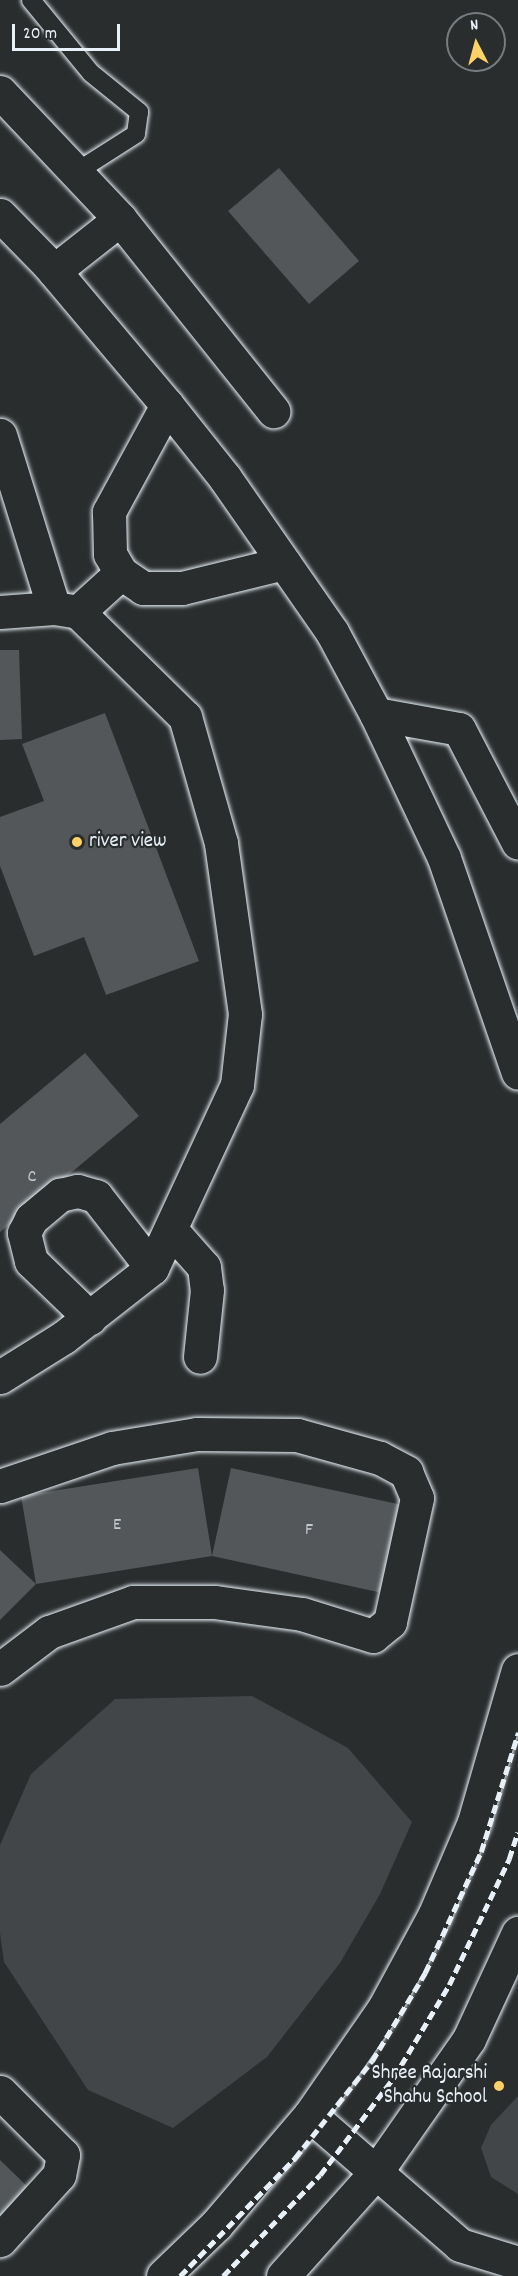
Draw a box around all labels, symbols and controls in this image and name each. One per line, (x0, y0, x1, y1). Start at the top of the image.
scale bar (15, 12, 123, 50)
north arrow (446, 12, 506, 72)
text: N (469, 14, 479, 37)
text: 20 m (23, 22, 57, 47)
place label: river view (89, 829, 167, 855)
marker: river view (70, 835, 84, 849)
house number: C (28, 1167, 36, 1189)
house number: E (113, 1515, 121, 1537)
house number: F (305, 1520, 313, 1542)
place label: Shree Rajarshi Shahu School (372, 2061, 487, 2111)
marker: Shree Rajarshi Shahu School (492, 2079, 506, 2093)

